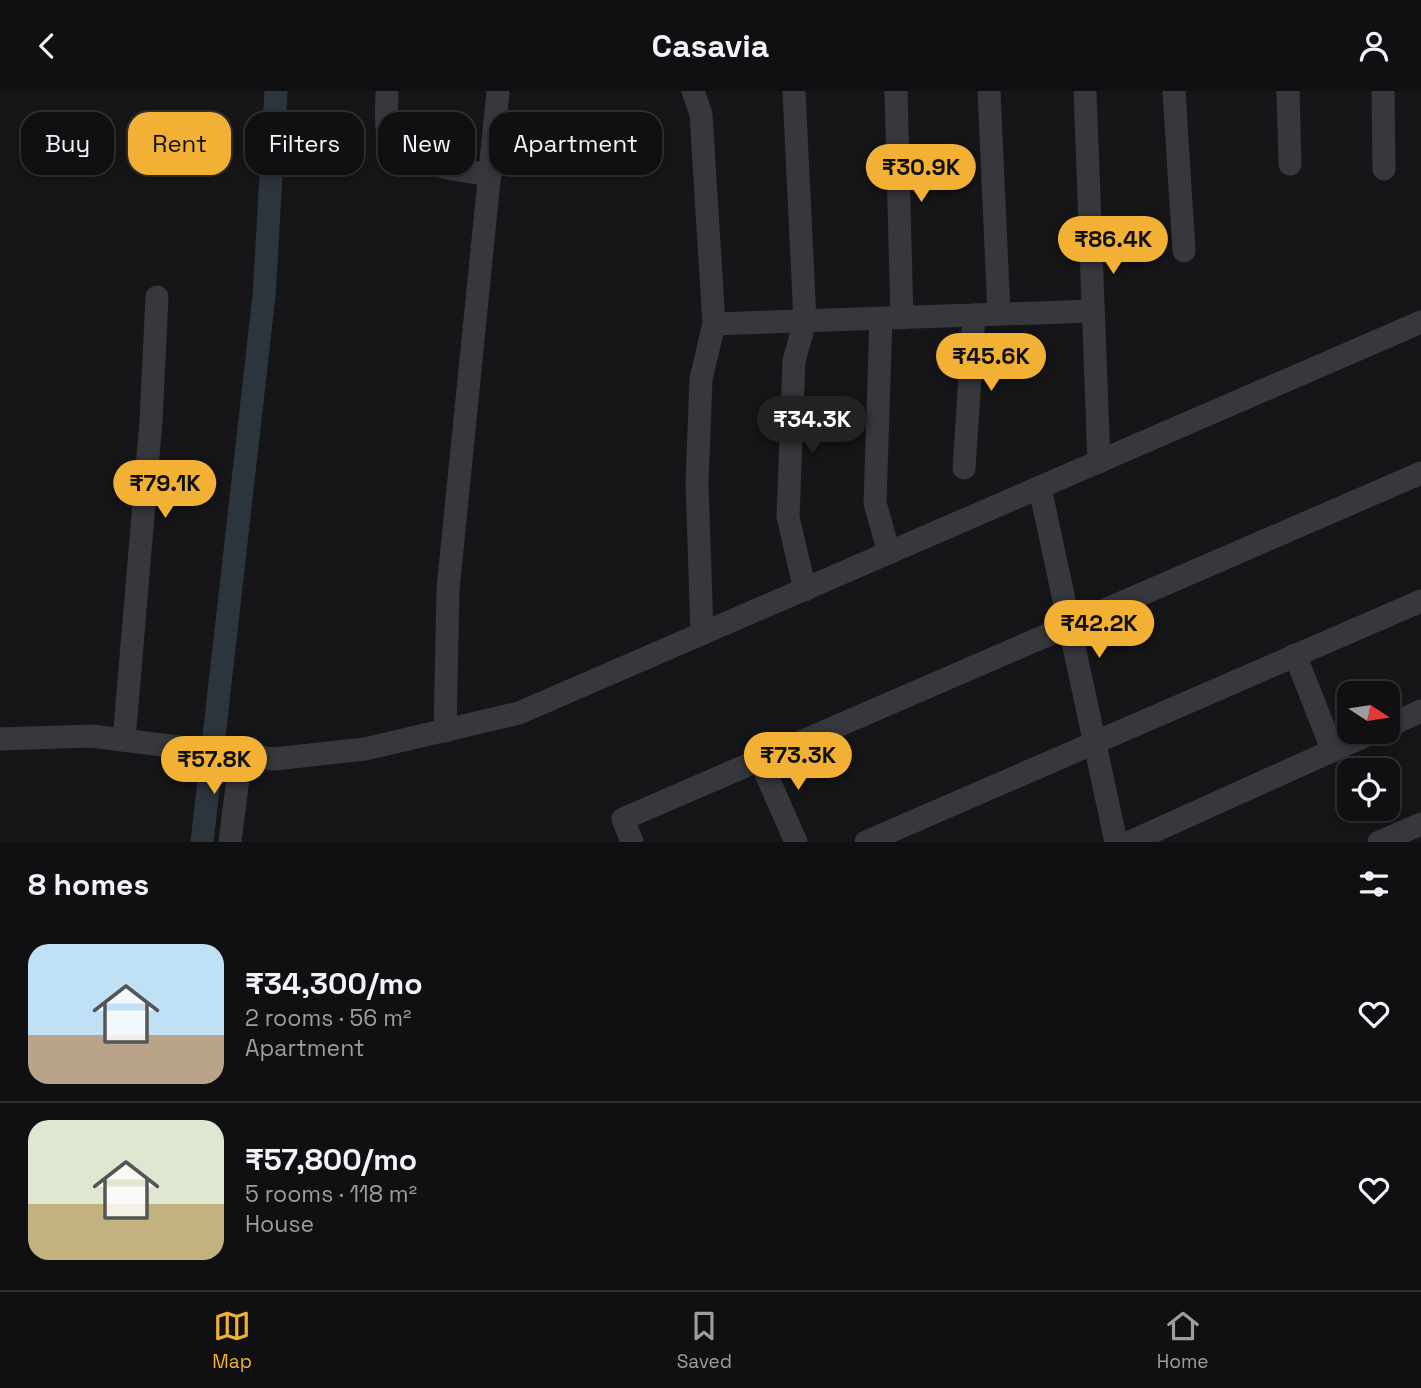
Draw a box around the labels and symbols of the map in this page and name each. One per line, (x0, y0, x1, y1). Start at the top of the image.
pin: ₹30.9K (864, 145, 978, 204)
pin: ₹86.4K (1056, 216, 1170, 276)
pin: ₹45.6K (934, 334, 1048, 393)
pin: ₹34.3K (755, 397, 869, 456)
pin: ₹79.1K (108, 461, 222, 520)
pin: ₹42.2K (1042, 601, 1156, 660)
north arrow (1337, 681, 1400, 744)
pin: ₹73.3K (741, 733, 855, 792)
pin: ₹57.8K (157, 737, 271, 796)

